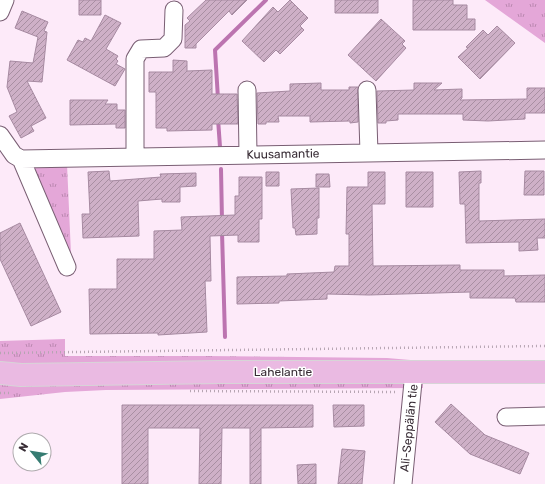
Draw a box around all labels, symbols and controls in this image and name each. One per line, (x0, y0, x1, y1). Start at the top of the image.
street label: Kuusamantie (246, 146, 320, 162)
street label: Lahelantie (254, 365, 313, 379)
street label: Ali-Seppälän tie (397, 383, 421, 473)
north arrow (12, 432, 52, 472)
text: N (16, 441, 31, 454)

